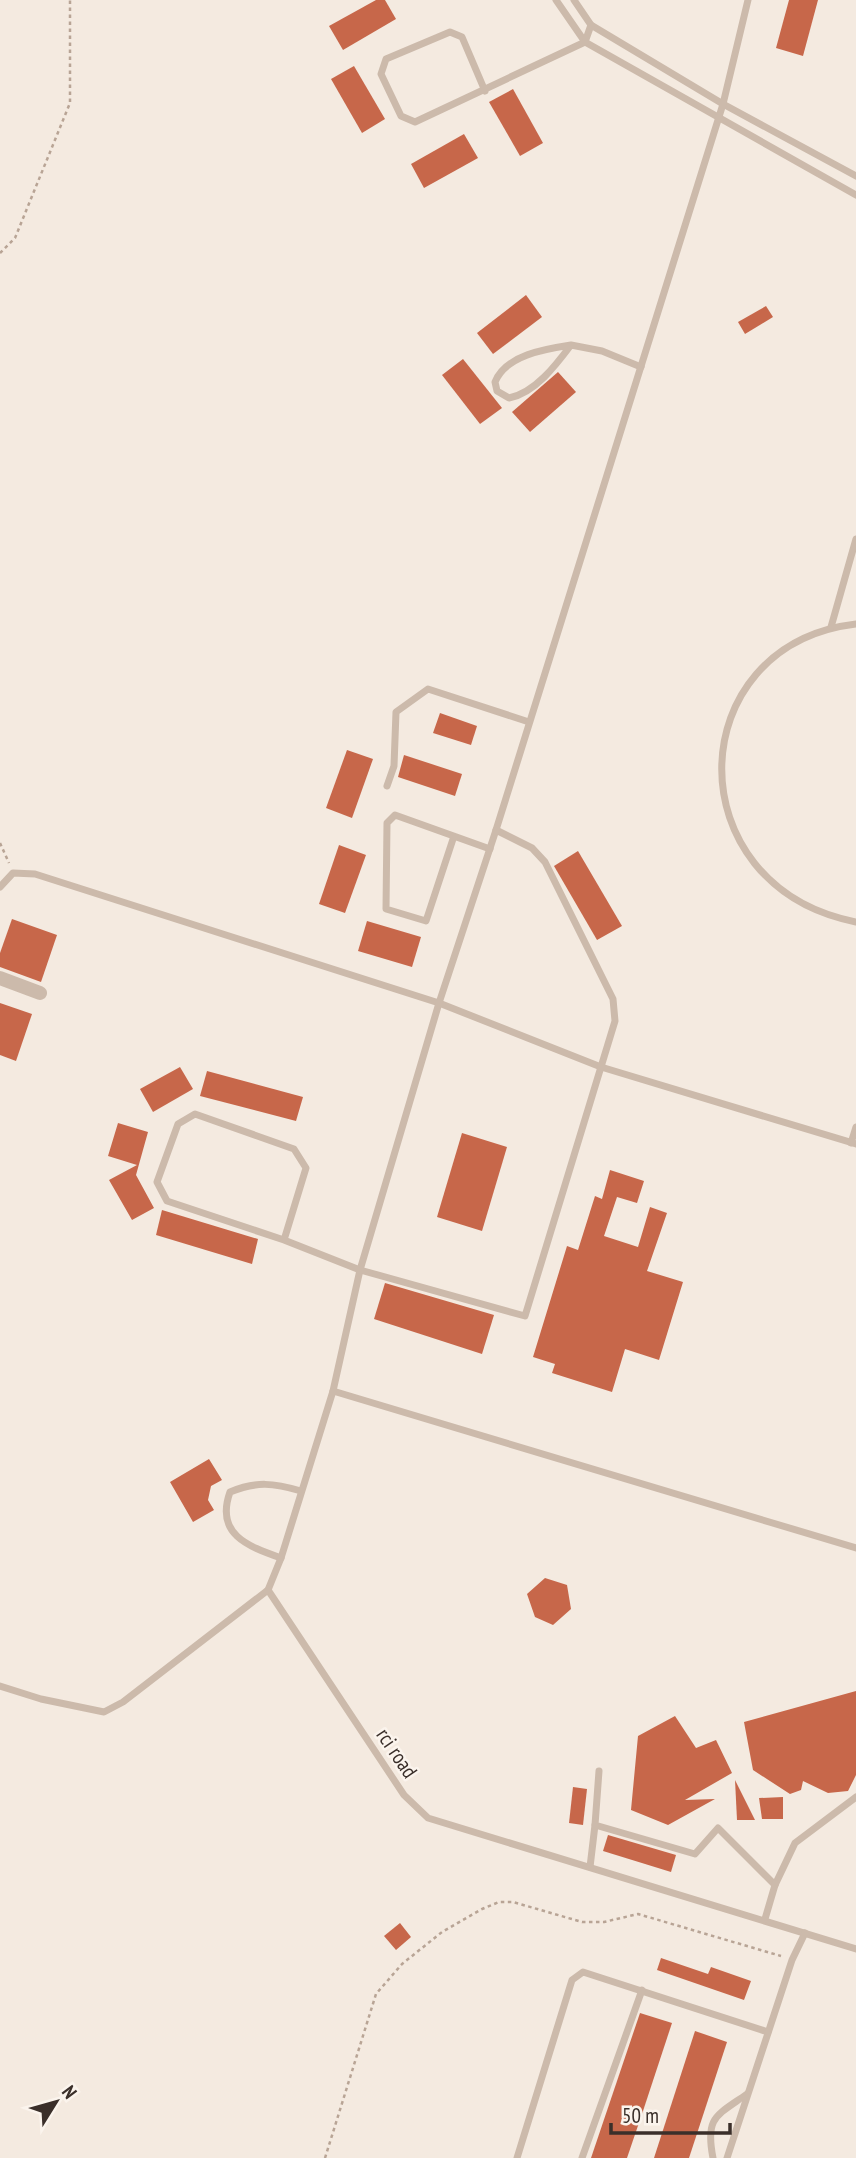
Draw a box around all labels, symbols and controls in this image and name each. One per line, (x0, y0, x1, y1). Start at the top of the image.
street label: rci road (371, 1723, 423, 1783)
north arrow (21, 2067, 91, 2137)
text: N (57, 2080, 82, 2103)
scale bar (611, 2092, 730, 2136)
text: 50 m (622, 2102, 659, 2129)

